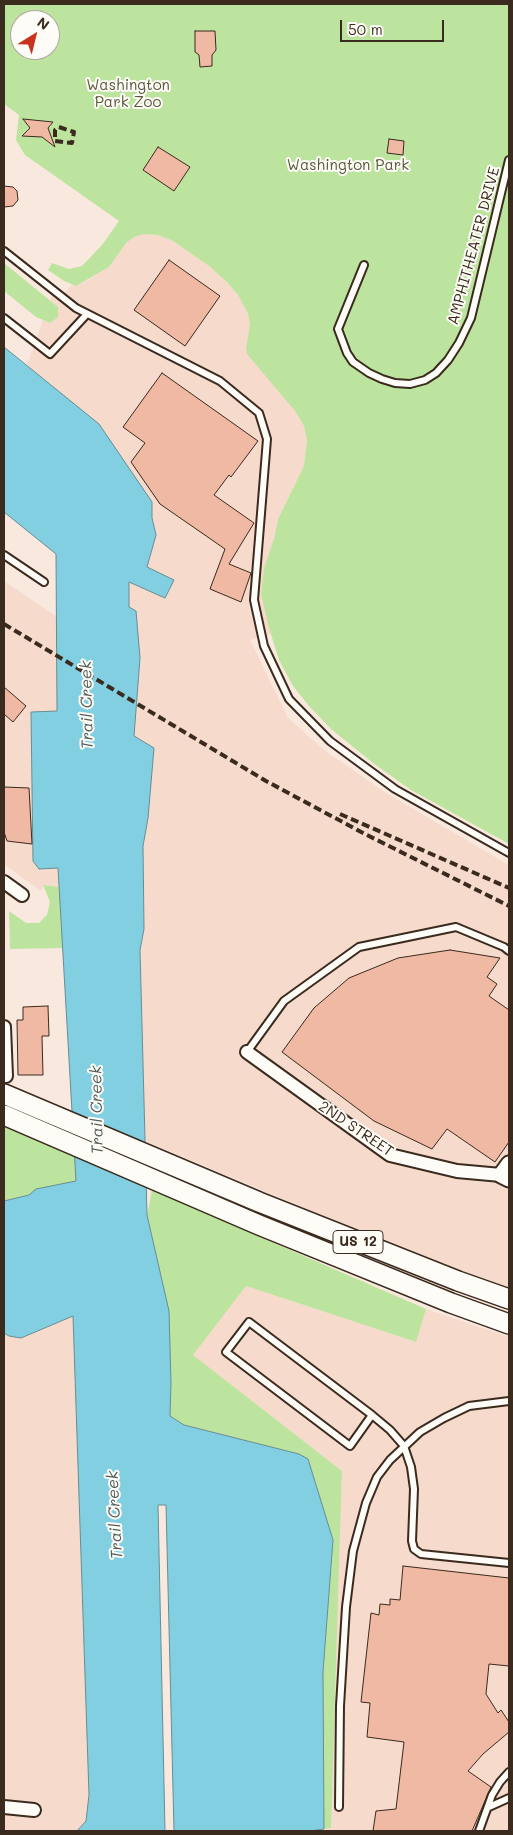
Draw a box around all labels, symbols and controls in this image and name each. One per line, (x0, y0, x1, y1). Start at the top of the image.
north arrow (10, 10, 60, 60)
scale bar (343, 10, 447, 42)
text: N (34, 12, 53, 34)
text: 50 m (348, 19, 383, 39)
park label: Washington Park Zoo (86, 76, 170, 111)
park label: Washington Park (287, 156, 409, 174)
street label: AMPHITHEATER DRIVE (444, 165, 504, 327)
water label: Trail Creek (77, 660, 97, 750)
water label: Trail Creek (87, 1065, 107, 1155)
street label: 2ND STREET (315, 1097, 397, 1161)
road number: US 12 (333, 1230, 383, 1254)
water label: Trail Creek (103, 1470, 127, 1560)

